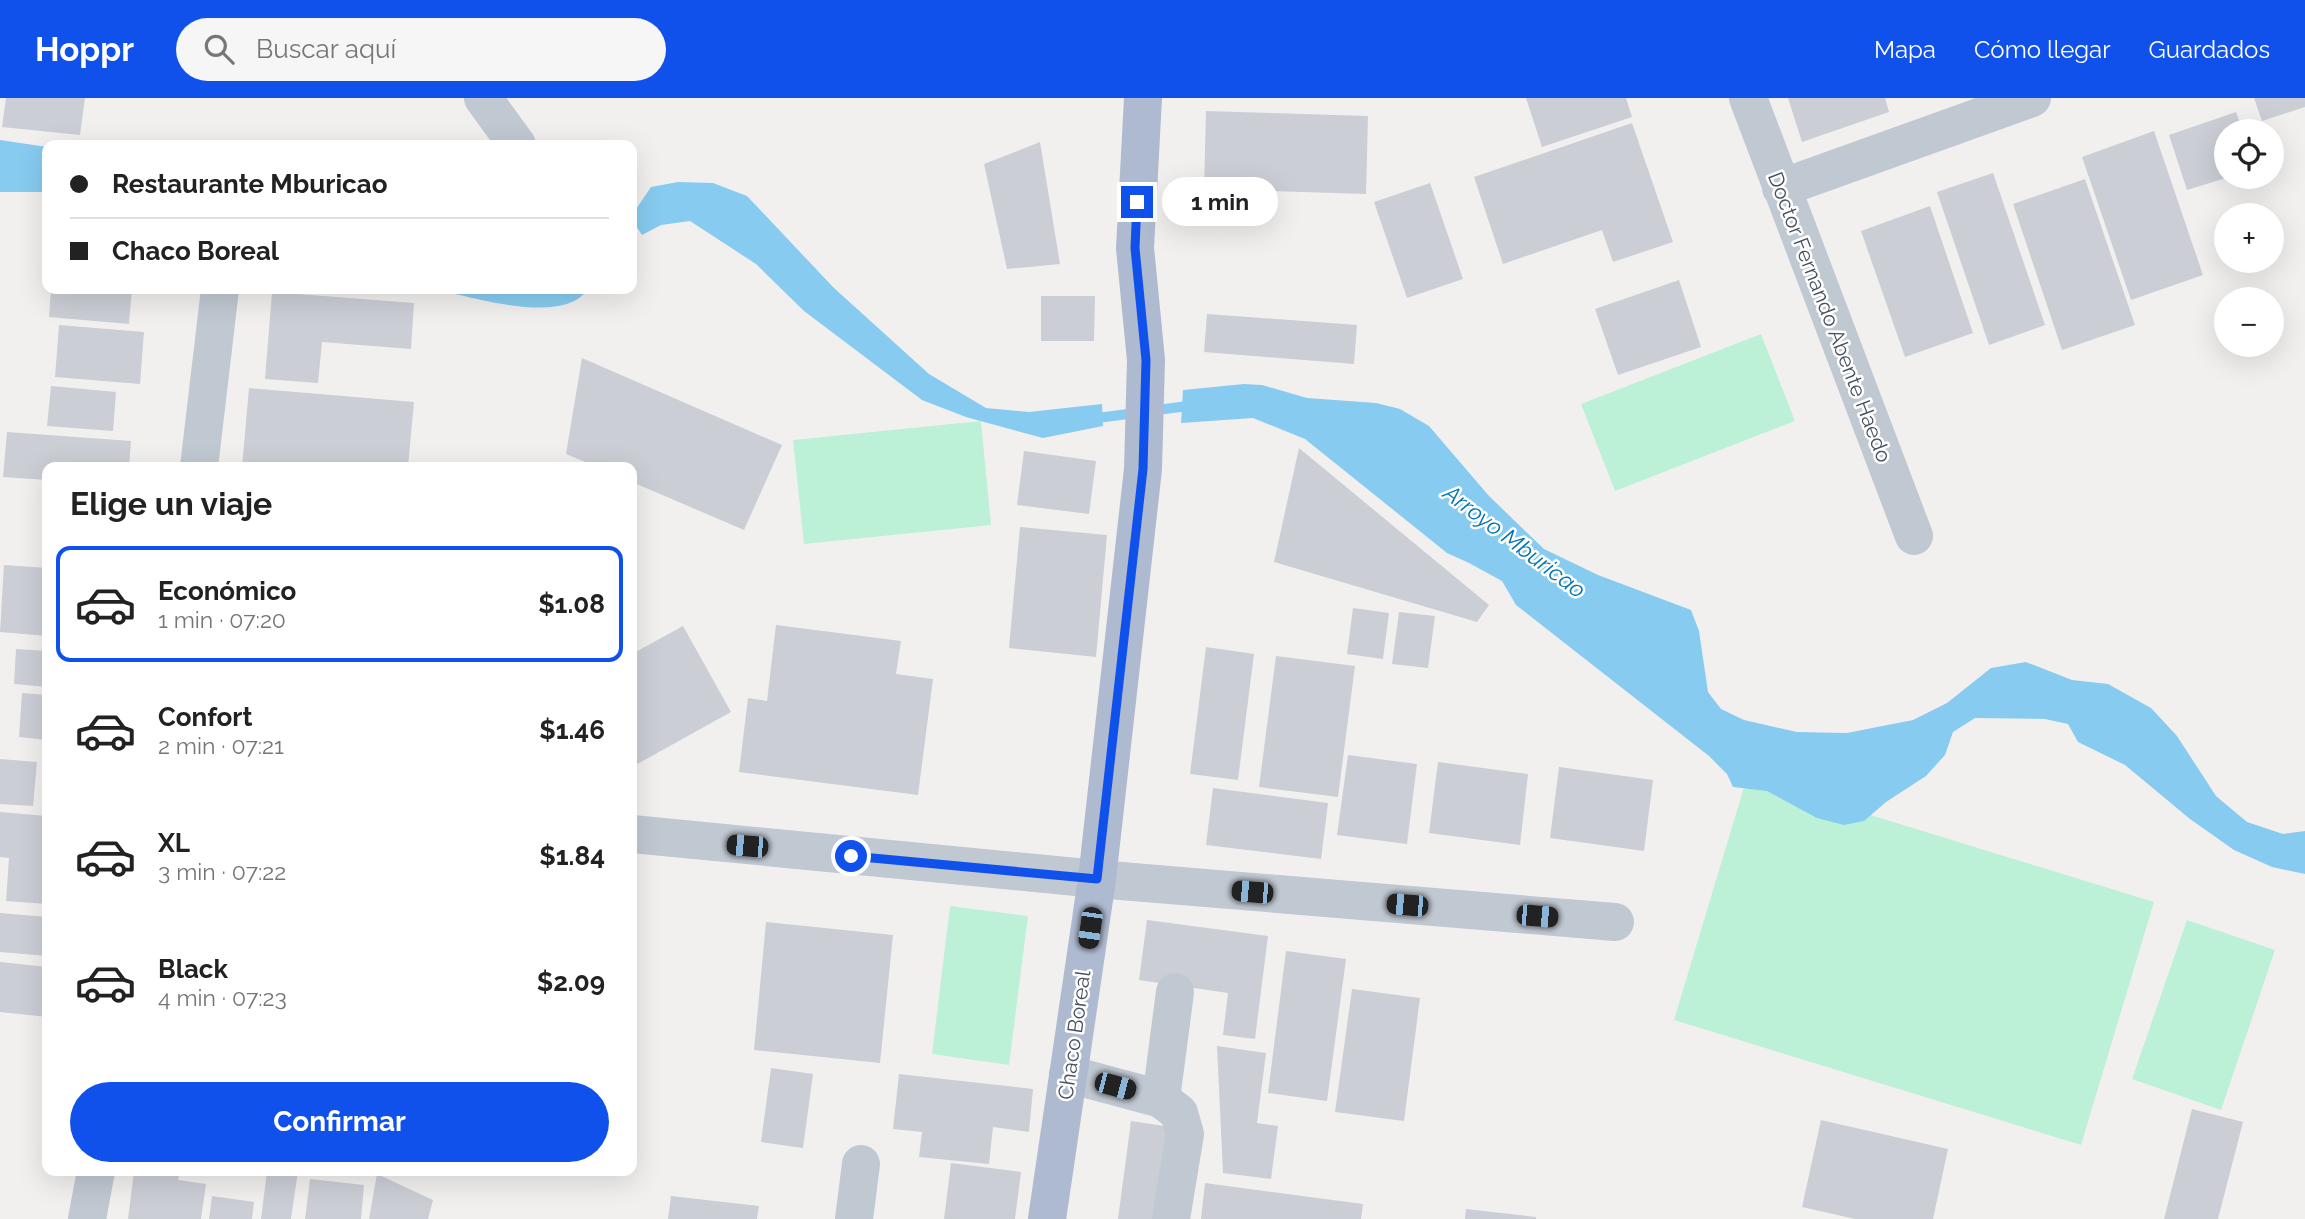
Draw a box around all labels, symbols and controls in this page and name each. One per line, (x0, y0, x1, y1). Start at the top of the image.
search box (176, 18, 666, 81)
text: Hoppr (35, 30, 134, 69)
icon: search (200, 30, 238, 68)
text: Buscar aquí (256, 34, 396, 64)
text: Mapa (1874, 35, 1936, 64)
text: Cómo llegar (1974, 35, 2111, 64)
text: Guardados (2149, 35, 2270, 64)
map controls (2214, 119, 2284, 357)
button: locate (2214, 119, 2284, 189)
street label: Doctor Fernando Abente Haedo (1763, 168, 1897, 466)
text: Restaurante Mburicao (112, 169, 387, 199)
callout: 1 min (1162, 178, 1277, 226)
route end (1121, 186, 1153, 218)
text: 1 min (1191, 188, 1249, 215)
button: + (2214, 203, 2284, 273)
text: Chaco Boreal (112, 236, 279, 266)
button: − (2214, 287, 2284, 357)
water label: Arroyo Mburicao (1437, 478, 1591, 603)
text: Elige un viaje (70, 485, 272, 522)
icon: car (74, 573, 137, 636)
text: Económico (158, 576, 296, 606)
text: $1.08 (538, 589, 605, 619)
text: 1 min · 07:20 (158, 606, 286, 633)
icon: car (74, 699, 137, 762)
text: Confort (158, 702, 252, 732)
text: $1.46 (539, 715, 605, 745)
text: 2 min · 07:21 (158, 732, 284, 759)
icon: car (74, 825, 137, 888)
text: XL (158, 828, 190, 858)
car (726, 834, 769, 858)
route start (835, 840, 867, 872)
text: $1.84 (539, 841, 605, 871)
text: 3 min · 07:22 (158, 858, 286, 885)
car (1231, 880, 1274, 904)
car (1386, 893, 1429, 917)
car (1516, 904, 1559, 928)
car (1077, 906, 1104, 950)
icon: car (74, 951, 137, 1014)
text: Black (158, 954, 228, 984)
text: $2.09 (537, 967, 605, 997)
street label: Chaco Boreal (1053, 968, 1095, 1101)
text: 4 min · 07:23 (158, 984, 287, 1011)
car (1092, 1070, 1139, 1102)
button: Confirmar (70, 1082, 609, 1162)

